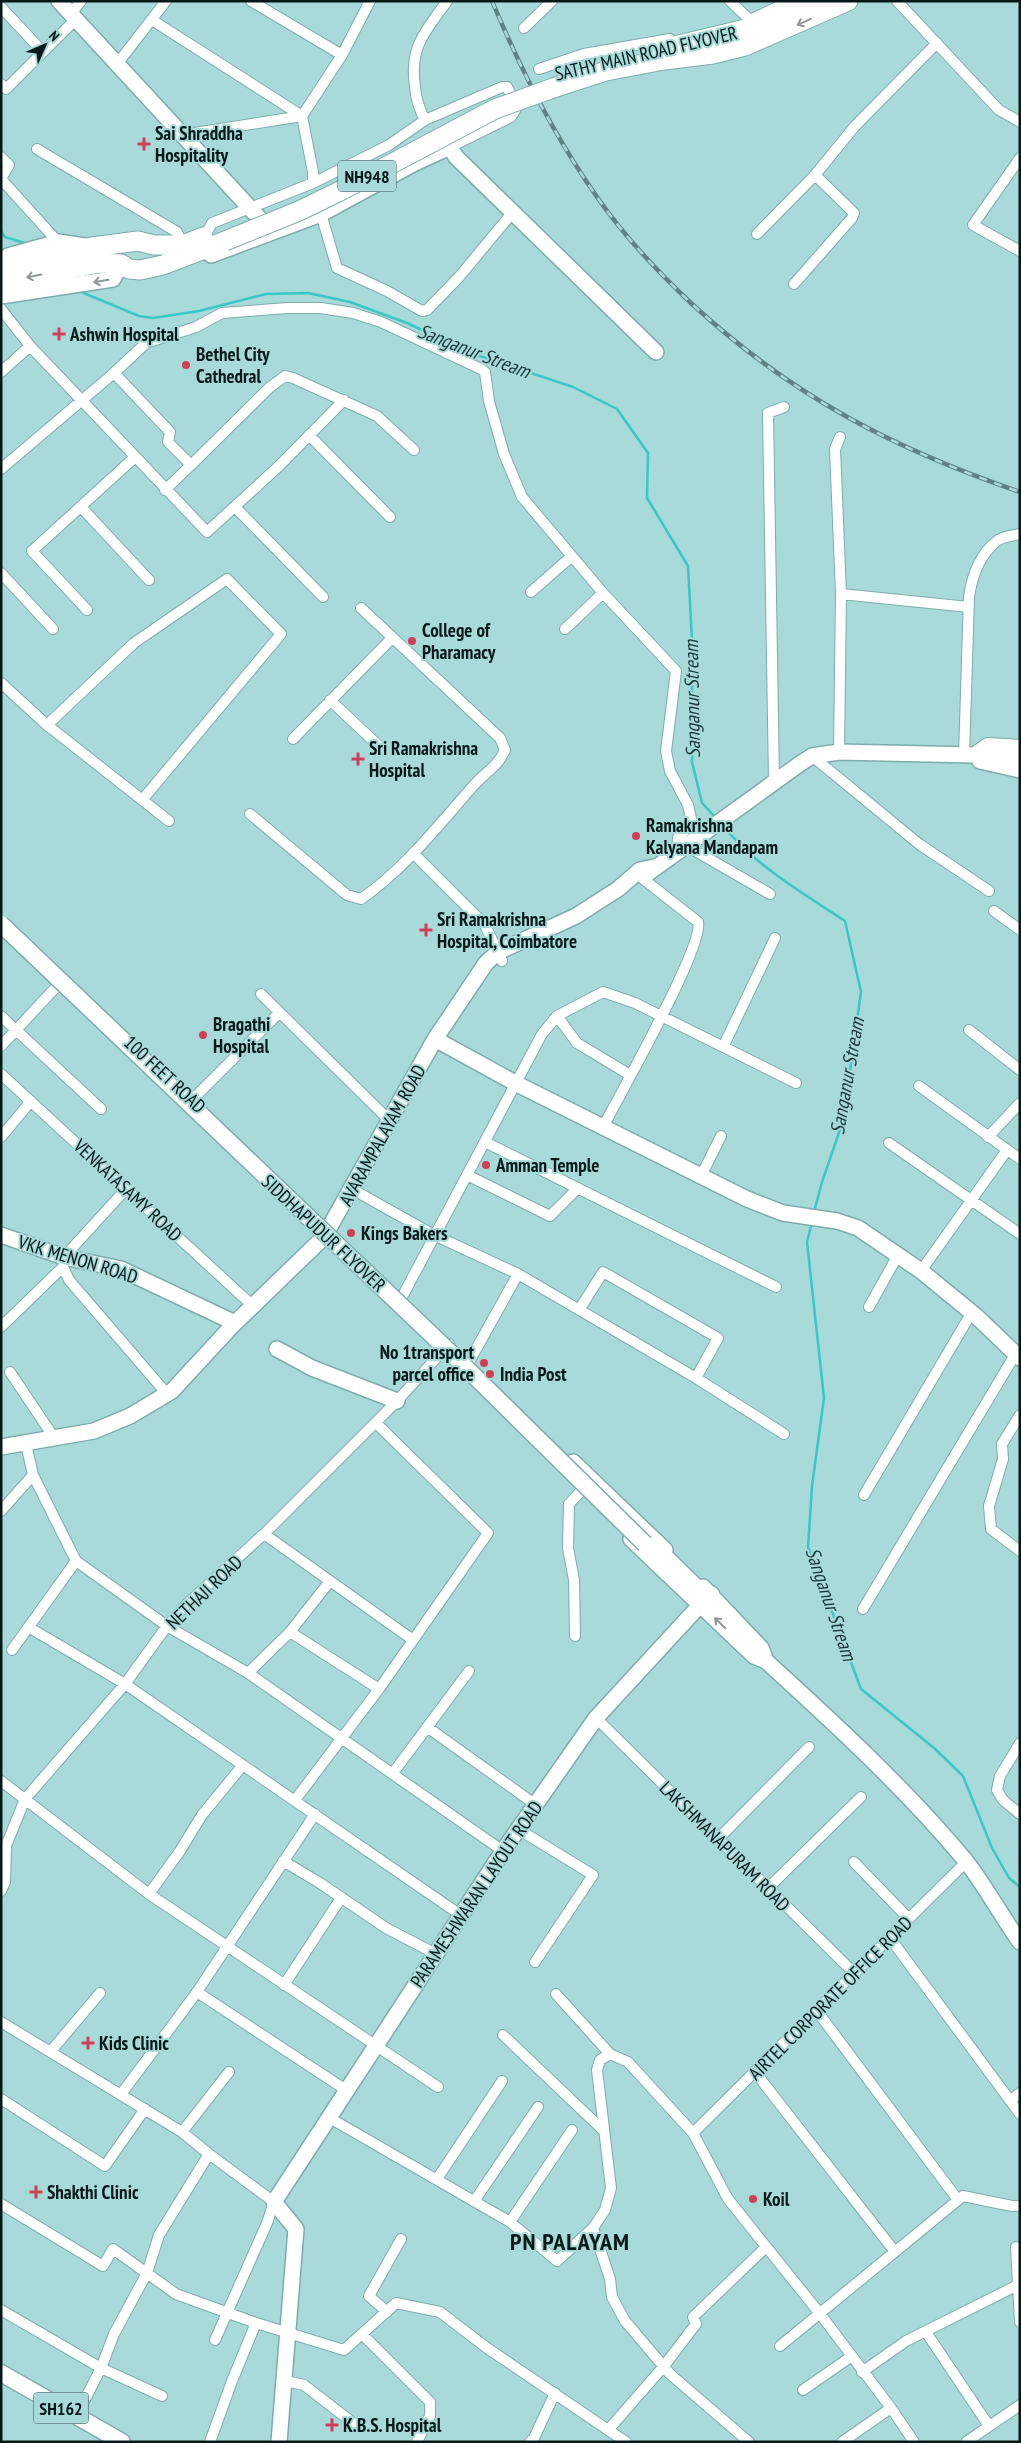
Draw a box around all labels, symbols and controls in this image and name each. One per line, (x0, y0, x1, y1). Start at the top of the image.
one-way arrow (797, 17, 812, 27)
north arrow (20, 20, 70, 70)
street label: SATHY MAIN ROAD FLYOVER (552, 20, 740, 86)
text: N (45, 27, 63, 45)
place label: Sai Shraddha Hospitality (155, 121, 243, 167)
marker: Sai Shraddha Hospitality (137, 137, 151, 151)
road number: NH948 (338, 160, 396, 192)
one-way arrow (26, 271, 42, 281)
one-way arrow (94, 276, 110, 286)
water label: Sanganur Stream (414, 318, 535, 385)
place label: Ashwin Hospital (69, 322, 179, 346)
marker: Ashwin Hospital (52, 327, 66, 341)
place label: Bethel City Cathedral (196, 342, 270, 388)
marker: Bethel City Cathedral (180, 359, 192, 371)
place label: College of Pharamacy (422, 618, 496, 664)
marker: College of Pharamacy (406, 635, 418, 647)
water label: Sanganur Stream (678, 639, 706, 758)
place label: Sri Ramakrishna Hospital (369, 736, 478, 782)
marker: Sri Ramakrishna Hospital (351, 752, 365, 766)
place label: Ramakrishna Kalyana Mandapam (646, 813, 778, 859)
marker: Ramakrishna Kalyana Mandapam (630, 830, 642, 842)
place label: Sri Ramakrishna Hospital, Coimbatore (437, 907, 577, 953)
marker: Sri Ramakrishna Hospital, Coimbatore (419, 923, 433, 937)
place label: Bragathi Hospital (213, 1012, 270, 1058)
water label: Sanganur Stream (824, 1015, 870, 1136)
marker: Bragathi Hospital (197, 1029, 209, 1041)
street label: 100 FEET ROAD (119, 1030, 211, 1118)
street label: AVARAMPALAYAM ROAD (333, 1060, 431, 1210)
street label: VENKATASAMY ROAD (68, 1133, 187, 1246)
place label: Amman Temple (495, 1153, 599, 1177)
marker: Amman Temple (480, 1159, 492, 1171)
street label: SIDDHAPUDUR FLYOVER (257, 1169, 391, 1297)
place label: Kings Bakers (361, 1221, 448, 1245)
marker: Kings Bakers (345, 1227, 357, 1239)
street label: VKK MENON ROAD (14, 1229, 141, 1289)
place label: No 1transport parcel office (380, 1340, 474, 1386)
marker: No 1transport parcel office (478, 1357, 490, 1369)
place label: India Post (500, 1362, 567, 1386)
marker: India Post (484, 1368, 496, 1380)
water label: Sanganur Stream (800, 1544, 863, 1665)
street label: NETHAJI ROAD (161, 1550, 247, 1634)
one-way arrow (714, 1617, 726, 1629)
street label: LAKSHMANAPURAM ROAD (655, 1776, 795, 1916)
street label: PARAMESHWARAN LAYOUT ROAD (405, 1796, 547, 1992)
street label: AIRTEL CORPORATE OFFICE ROAD (743, 1911, 917, 2085)
place label: Kids Clinic (99, 2031, 169, 2055)
marker: Kids Clinic (81, 2036, 95, 2050)
place label: Shakthi Clinic (47, 2180, 139, 2204)
marker: Shakthi Clinic (29, 2185, 43, 2199)
place label: Koil (763, 2187, 790, 2211)
marker: Koil (747, 2193, 759, 2205)
district label: PN PALAYAM (510, 2226, 630, 2257)
road number: SH162 (34, 2392, 88, 2424)
place label: K.B.S. Hospital (343, 2413, 442, 2437)
marker: K.B.S. Hospital (325, 2418, 339, 2432)

